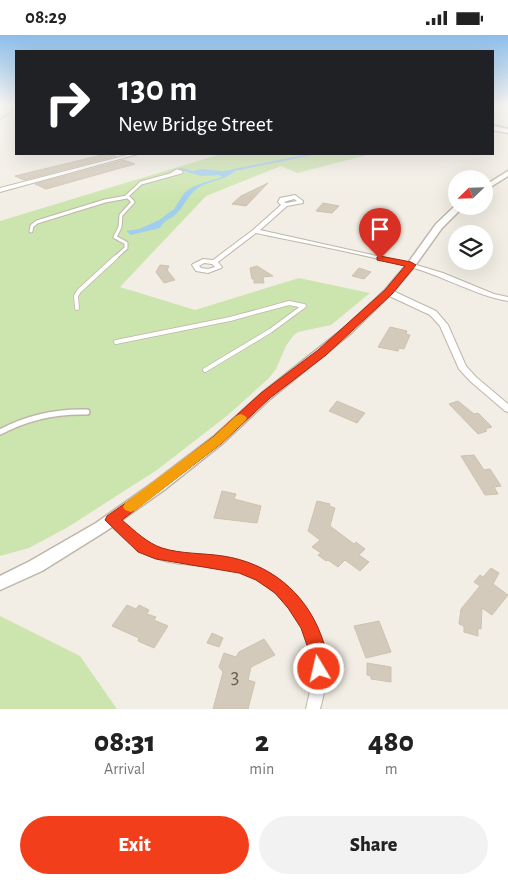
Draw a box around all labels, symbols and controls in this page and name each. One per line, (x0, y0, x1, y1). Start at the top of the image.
text: 08:29 (25, 8, 67, 27)
icon: right (35, 70, 100, 135)
text: 130 m (118, 72, 197, 107)
text: New Bridge Street (118, 113, 273, 135)
north arrow (448, 170, 492, 215)
map controls (448, 170, 493, 270)
pin (359, 208, 401, 259)
icon: arrive (366, 215, 394, 243)
button: layers (448, 225, 493, 270)
position arrow (292, 642, 344, 694)
house number: 3 (231, 666, 239, 687)
text: 08:31 (94, 727, 156, 757)
text: 2 (255, 727, 269, 757)
text: 480 (368, 727, 414, 757)
text: Arrival (104, 761, 145, 777)
text: min (249, 761, 274, 777)
text: m (385, 761, 398, 777)
button: Exit (20, 816, 249, 874)
button: Share (259, 816, 488, 874)

